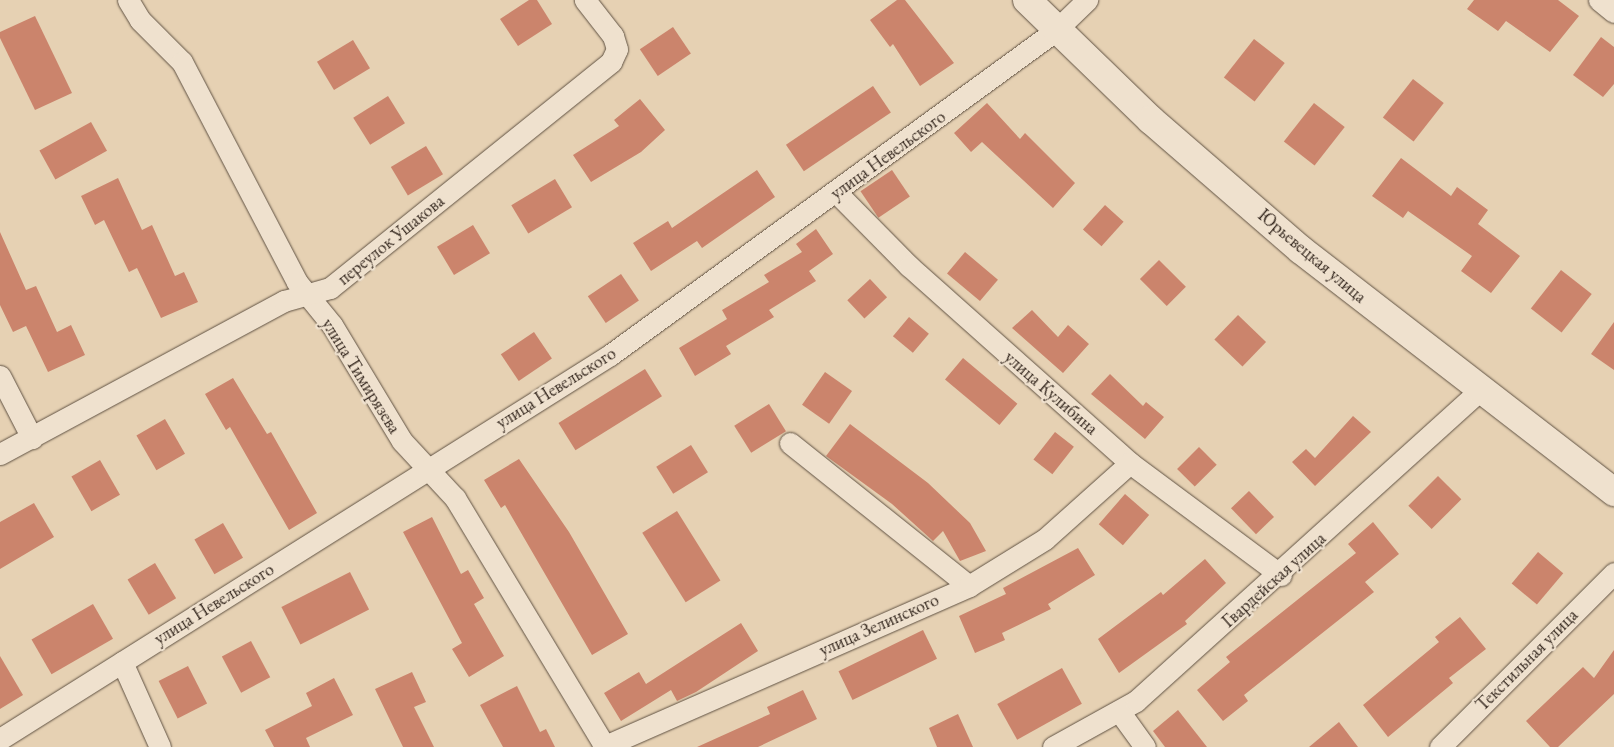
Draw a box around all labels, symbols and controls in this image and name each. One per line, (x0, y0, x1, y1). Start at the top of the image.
street label: улица Невельского (826, 106, 950, 204)
street label: переулок Ушакова (333, 190, 449, 290)
street label: Юрьевецкая улица (1253, 204, 1371, 308)
street label: улица Тимирязева (317, 314, 405, 438)
street label: улица Невельского (492, 342, 620, 434)
street label: улица Кулибина (1000, 346, 1102, 440)
street label: Гвардейская улица (1218, 528, 1330, 632)
street label: улица Невельского (150, 558, 278, 650)
street label: улица Зелинского (816, 589, 942, 661)
street label: Текстильная улица (1471, 604, 1583, 716)

